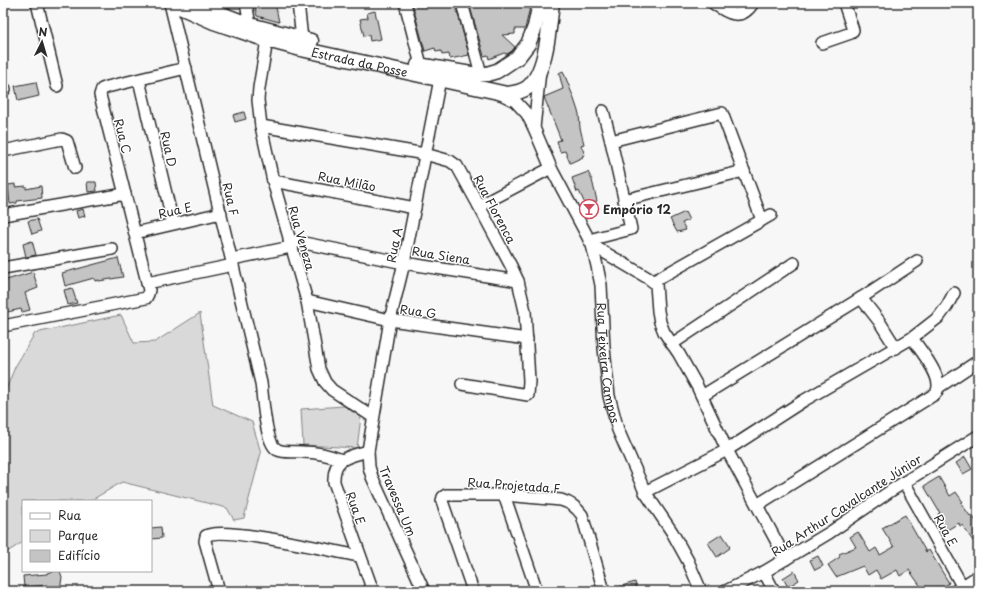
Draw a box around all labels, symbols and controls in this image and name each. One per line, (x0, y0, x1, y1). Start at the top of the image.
north arrow (22, 22, 62, 62)
text: N (38, 23, 48, 40)
street label: Estrada da Posse (310, 43, 409, 81)
street label: Rua C (110, 117, 136, 155)
street label: Rua D (156, 129, 182, 169)
street label: Rua Milão (317, 167, 378, 195)
street label: Rua Florenca (469, 172, 521, 247)
street label: Rua F (218, 181, 244, 217)
street label: Rua E (156, 197, 194, 223)
bar icon: Empório 12 (578, 198, 600, 220)
place label: Empório 12 (603, 200, 671, 218)
street label: Rua Veneza (284, 204, 320, 273)
street label: Rua A (381, 226, 407, 264)
street label: Rua Siena (411, 242, 472, 269)
street label: Rua G (399, 300, 437, 322)
street label: Rua Teixeira Campos (593, 302, 625, 426)
street label: Rua Arthur Cavalcante Júnior (767, 449, 925, 560)
street label: Travessa Um (375, 463, 421, 539)
street label: Rua Projetada F (467, 473, 561, 497)
street label: Rua E (342, 489, 370, 527)
legend (22, 500, 152, 572)
text: Rua (58, 506, 82, 524)
street label: Rua E (930, 511, 962, 549)
text: Parque (58, 526, 98, 544)
text: Edifício (58, 546, 100, 564)

